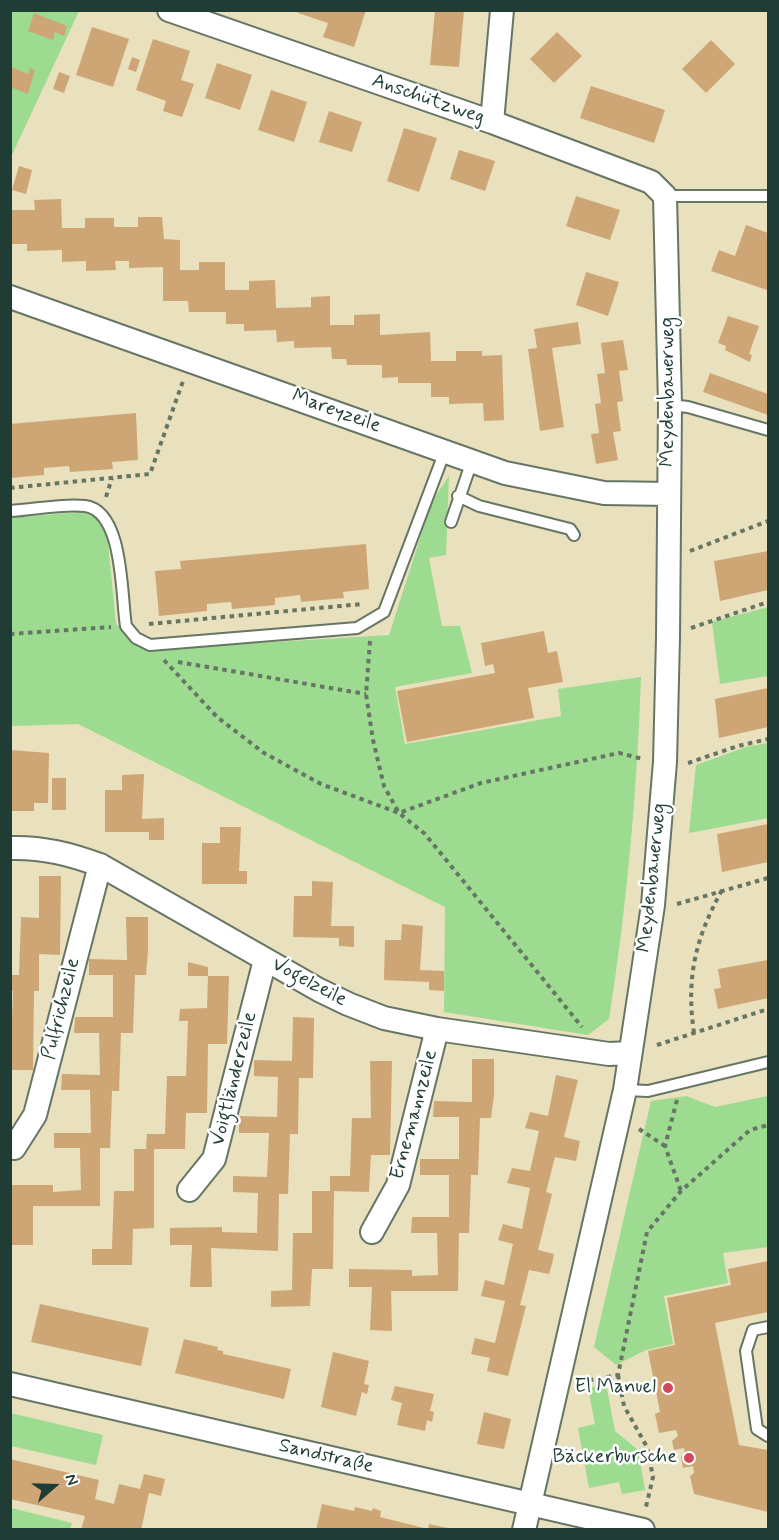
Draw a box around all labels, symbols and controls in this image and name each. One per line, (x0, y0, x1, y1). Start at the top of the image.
street label: Anschützweg (369, 70, 487, 130)
street label: Meydenbauerweg (657, 317, 681, 467)
street label: Mareyzeile (288, 385, 384, 439)
street label: Meydenbauerweg (633, 802, 673, 954)
street label: Vogelzeile (267, 953, 351, 1013)
street label: Pulfrichzeile (38, 956, 86, 1062)
street label: Voigtländerzeile (207, 1010, 263, 1148)
street label: Ernemannzeile (386, 1047, 444, 1183)
place label: El Manuel (575, 1376, 656, 1400)
marker: El Manuel (661, 1381, 675, 1395)
street label: Sandstraße (276, 1434, 376, 1480)
place label: Bäckerbursche (552, 1446, 677, 1470)
marker: Bäckerbursche (682, 1451, 696, 1465)
north arrow (24, 1456, 84, 1516)
text: N (60, 1471, 83, 1488)

